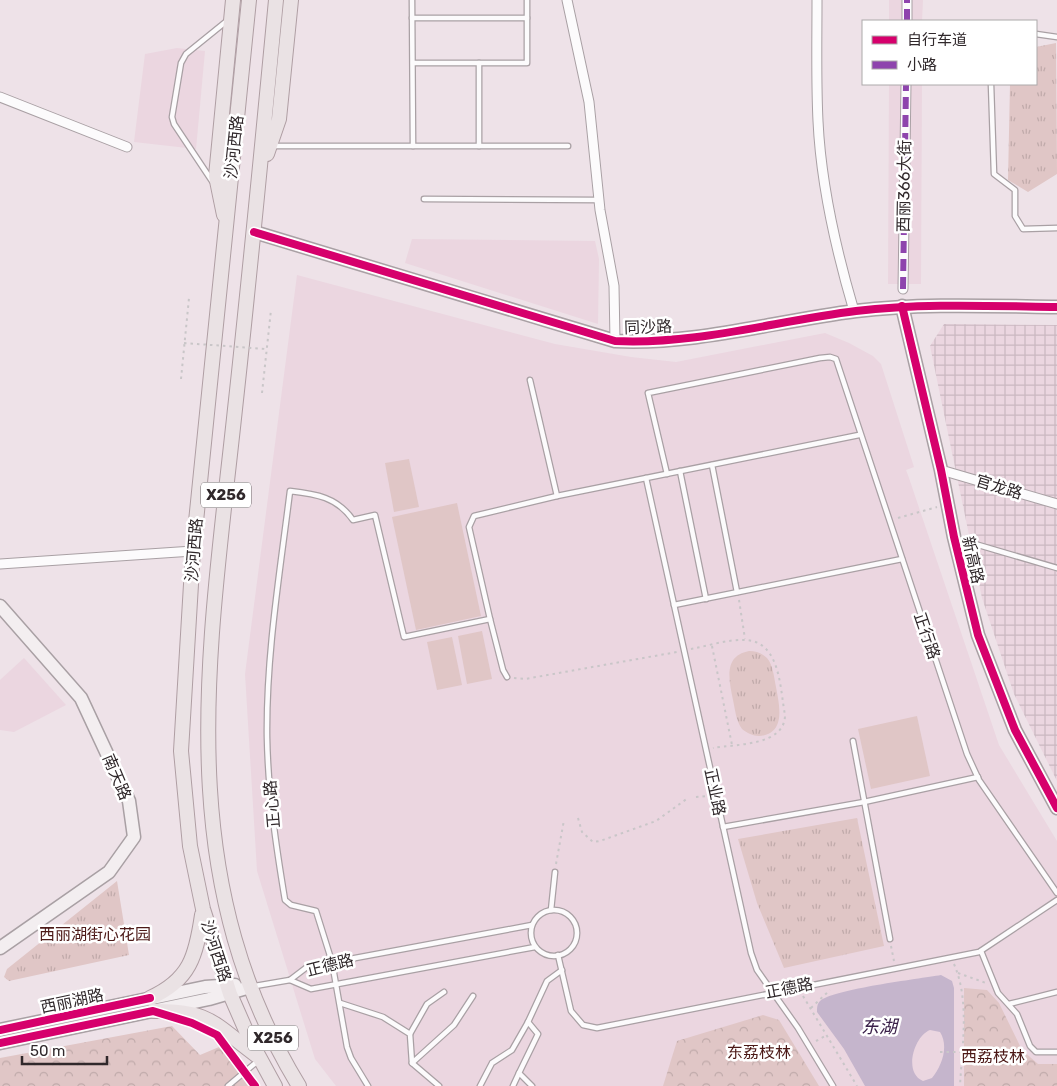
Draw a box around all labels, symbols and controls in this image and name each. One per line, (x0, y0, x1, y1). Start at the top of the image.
legend (862, 20, 1037, 85)
text: 自行车道 (907, 31, 967, 49)
text: 小路 (907, 56, 937, 74)
street label: 沙河西路 (221, 114, 247, 180)
street label: 西丽366大街 (894, 139, 914, 233)
street label: 同沙路 (624, 317, 672, 337)
street label: 官龙路 (973, 471, 1025, 503)
road number: X256 (201, 482, 251, 508)
street label: 沙河西路 (182, 517, 206, 583)
street label: 新高路 (958, 534, 988, 586)
street label: 正行路 (910, 610, 944, 662)
street label: 南天路 (99, 751, 135, 803)
street label: 正业路 (701, 767, 729, 817)
street label: 正心路 (260, 779, 284, 829)
street label: 沙河西路 (197, 918, 235, 984)
park label: 西丽湖街心花园 (39, 925, 151, 944)
street label: 正德路 (304, 950, 356, 980)
street label: 正德路 (764, 974, 814, 1002)
street label: 西丽湖路 (39, 985, 105, 1017)
water label: 东湖 (861, 1016, 900, 1038)
road number: X256 (248, 1026, 298, 1050)
scale bar (22, 1034, 108, 1066)
text: 50 m (30, 1042, 65, 1060)
park label: 东荔枝林 (727, 1043, 791, 1062)
park label: 西荔枝林 (961, 1047, 1025, 1066)

